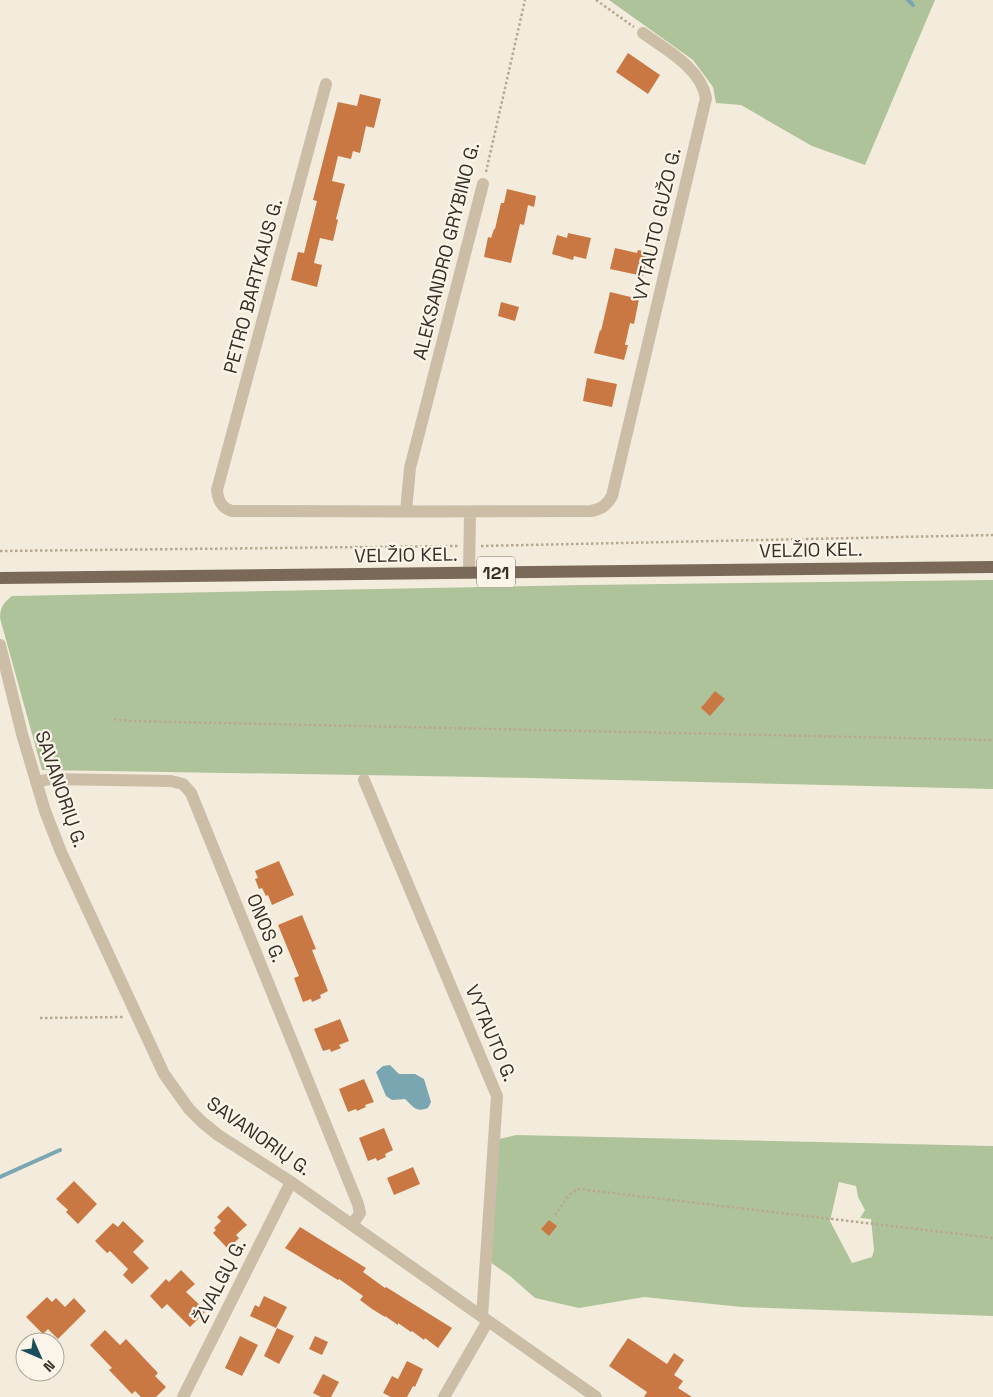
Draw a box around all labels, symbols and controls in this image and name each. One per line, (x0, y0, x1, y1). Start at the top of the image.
street label: ALEKSANDRO GRYBINO G. (407, 140, 485, 362)
street label: VYTAUTO GUŽO G. (627, 145, 687, 303)
street label: PETRO BARTKAUS G. (218, 196, 288, 376)
street label: VELŽIO KEL. (759, 537, 863, 563)
street label: VELŽIO KEL. (354, 542, 458, 568)
road number: 121 (477, 556, 515, 588)
street label: SAVANORIŲ G. (29, 727, 93, 851)
street label: ONOS G. (241, 890, 291, 966)
street label: VYTAUTO G. (459, 981, 523, 1085)
street label: SAVANORIŲ G. (202, 1091, 316, 1181)
street label: ŽVALGŲ G. (188, 1235, 252, 1327)
north arrow (15, 1332, 65, 1382)
text: N (40, 1357, 59, 1376)

